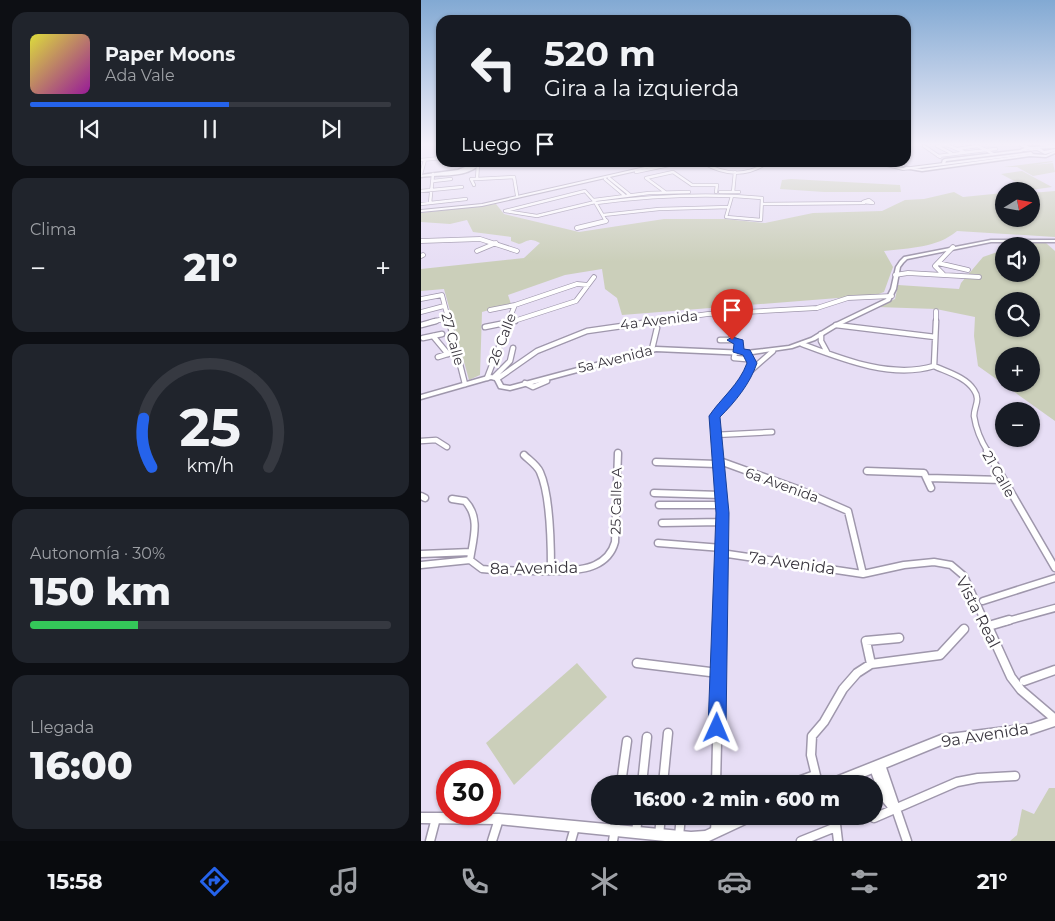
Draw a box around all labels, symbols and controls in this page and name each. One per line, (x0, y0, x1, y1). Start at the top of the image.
text: 520 m (544, 32, 656, 75)
icon: left (461, 35, 526, 100)
text: Paper Moons (105, 43, 235, 66)
text: Ada Vale (105, 66, 175, 85)
text: Gira a la izquierda (544, 75, 739, 102)
icon: previous (76, 115, 104, 143)
icon: pause (196, 115, 224, 143)
icon: next (317, 115, 345, 143)
icon: arrive (531, 130, 559, 158)
text: Luego (461, 133, 521, 156)
north arrow (995, 182, 1040, 228)
map controls (995, 182, 1040, 447)
text: Clima (30, 220, 76, 239)
button: sound (995, 237, 1040, 282)
text: 21° (184, 244, 238, 291)
text: − (30, 251, 46, 285)
text: + (375, 251, 391, 285)
pin (711, 289, 753, 340)
button: search (995, 292, 1040, 337)
icon: arrive (718, 296, 746, 324)
street label: 4a Avenida (619, 306, 699, 334)
street label: 26 Calle (484, 310, 520, 368)
street label: 27 Calle (437, 311, 469, 367)
street label: 5a Avenida (576, 341, 654, 377)
button: + (995, 347, 1040, 392)
text: 25 (180, 396, 241, 459)
button: − (995, 402, 1040, 447)
street label: 21 Calle (979, 448, 1019, 500)
text: km/h (187, 455, 234, 476)
street label: 6a Avenida (743, 463, 821, 507)
street label: 25 Calle A (606, 466, 626, 535)
text: Autonomía · 30% (30, 544, 165, 563)
street label: 7a Avenida (748, 548, 836, 578)
street label: 8a Avenida (490, 558, 578, 578)
text: 150 km (30, 568, 171, 615)
street label: Vista Real (952, 573, 1004, 651)
position arrow (690, 701, 742, 753)
text: Llegada (30, 718, 94, 737)
street label: 9a Avenida (940, 719, 1030, 751)
text: 16:00 (30, 742, 133, 789)
speed limit sign: 30 (436, 760, 501, 825)
text: 16:00 · 2 min · 600 m (634, 788, 840, 811)
icon: directions (197, 864, 232, 899)
icon: music (327, 864, 362, 899)
icon: phone (457, 864, 492, 899)
icon: climate (587, 864, 622, 899)
icon: car (717, 864, 752, 899)
icon: filters (847, 864, 882, 899)
text: 15:58 (47, 868, 103, 895)
text: 21° (977, 868, 1007, 895)

